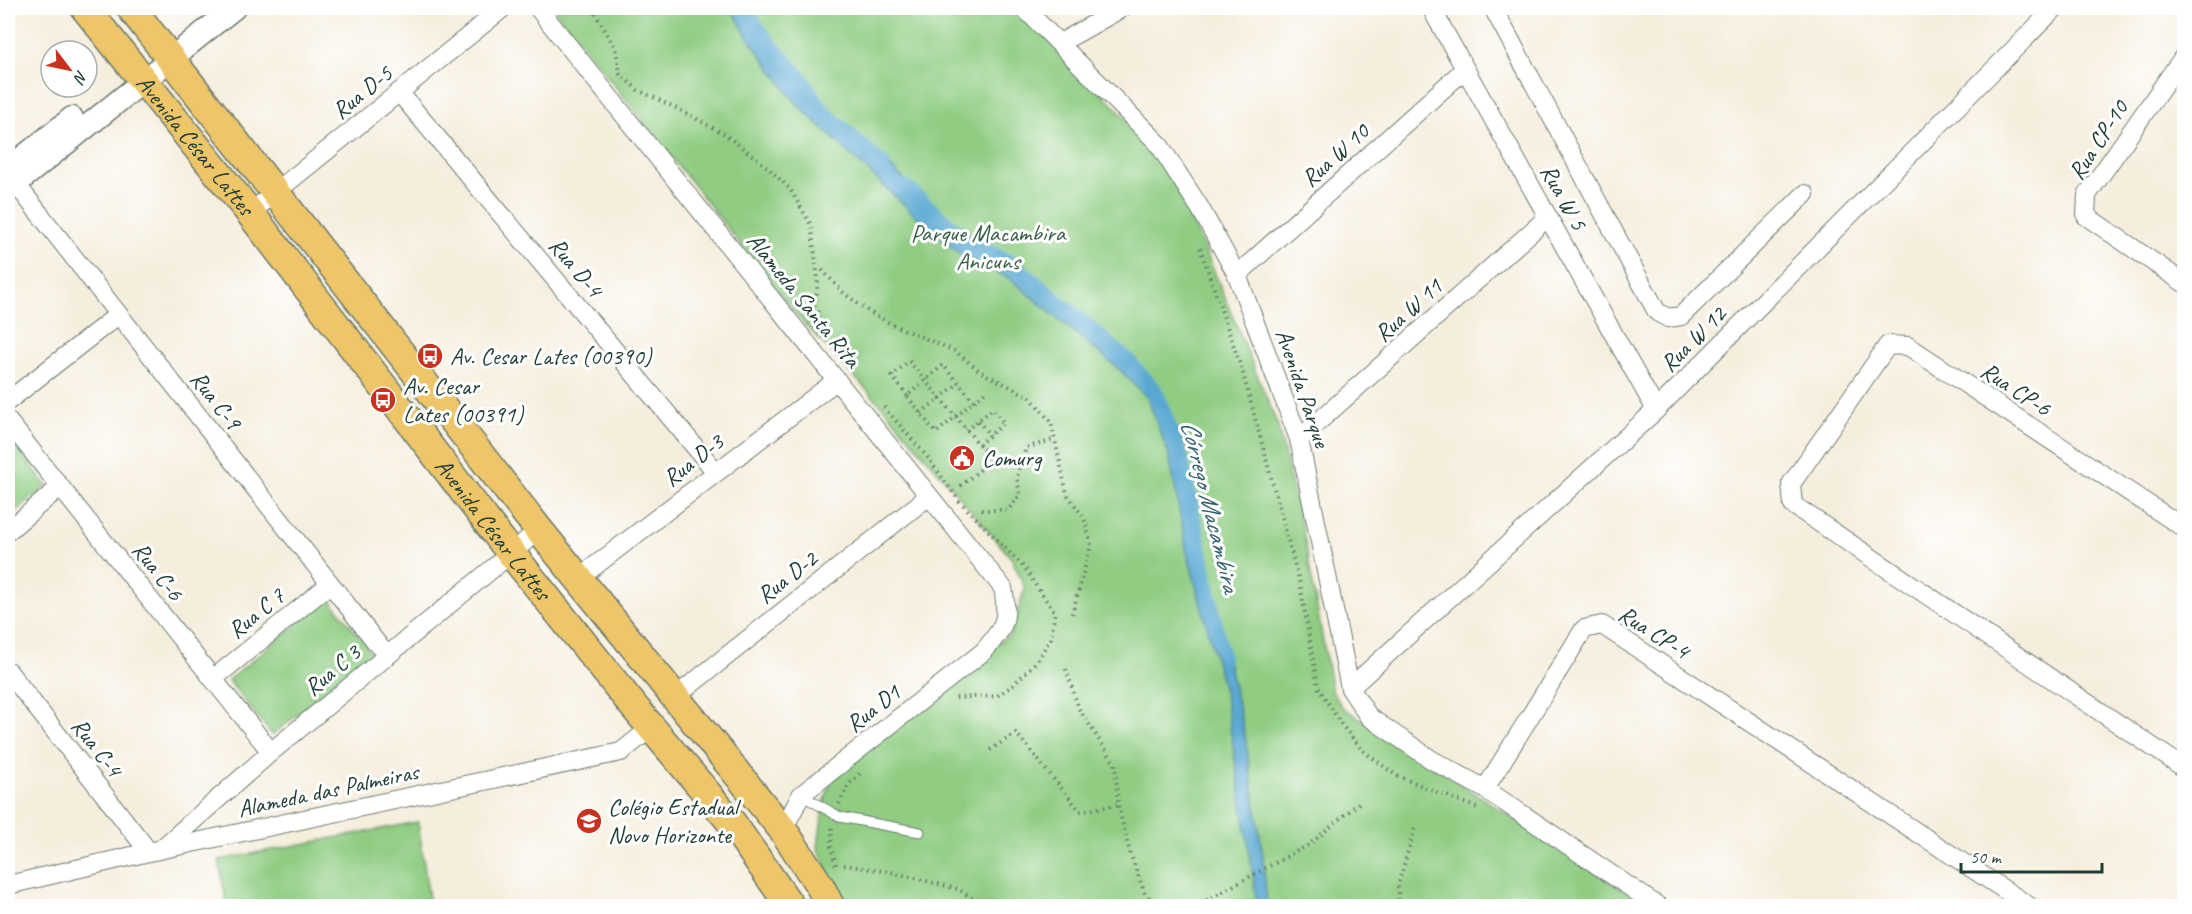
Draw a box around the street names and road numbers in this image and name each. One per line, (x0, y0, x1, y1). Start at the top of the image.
street label: Rua D-5 (326, 58, 399, 125)
street label: Avenida César Lattes (130, 69, 262, 223)
street label: Rua CP-10 (2061, 93, 2136, 185)
street label: Rua W 10 (1295, 115, 1377, 193)
street label: Rua W 5 (1534, 159, 1595, 236)
street label: Alameda Santa Rita (740, 226, 869, 375)
street label: Rua D-4 (542, 231, 611, 305)
street label: Rua W 11 (1368, 271, 1449, 348)
street label: Rua W 12 (1654, 298, 1734, 378)
street label: Avenida Parque (1269, 325, 1338, 453)
street label: Rua CP-6 (1975, 355, 2058, 423)
street label: Rua C-9 (184, 364, 250, 437)
street label: Rua D-3 (657, 426, 731, 493)
street label: Avenida César Lattes (429, 452, 559, 608)
street label: Rua C-6 (126, 535, 191, 607)
street label: Rua D-2 (751, 543, 825, 610)
street label: Rua C 7 (221, 580, 291, 645)
street label: Rua CP-4 (1613, 599, 1697, 667)
street label: Rua C 3 (298, 636, 368, 702)
street label: Rua D1 (840, 677, 907, 739)
street label: Rua C-4 (65, 711, 131, 784)
street label: Alameda das Palmeiras (235, 756, 423, 824)

